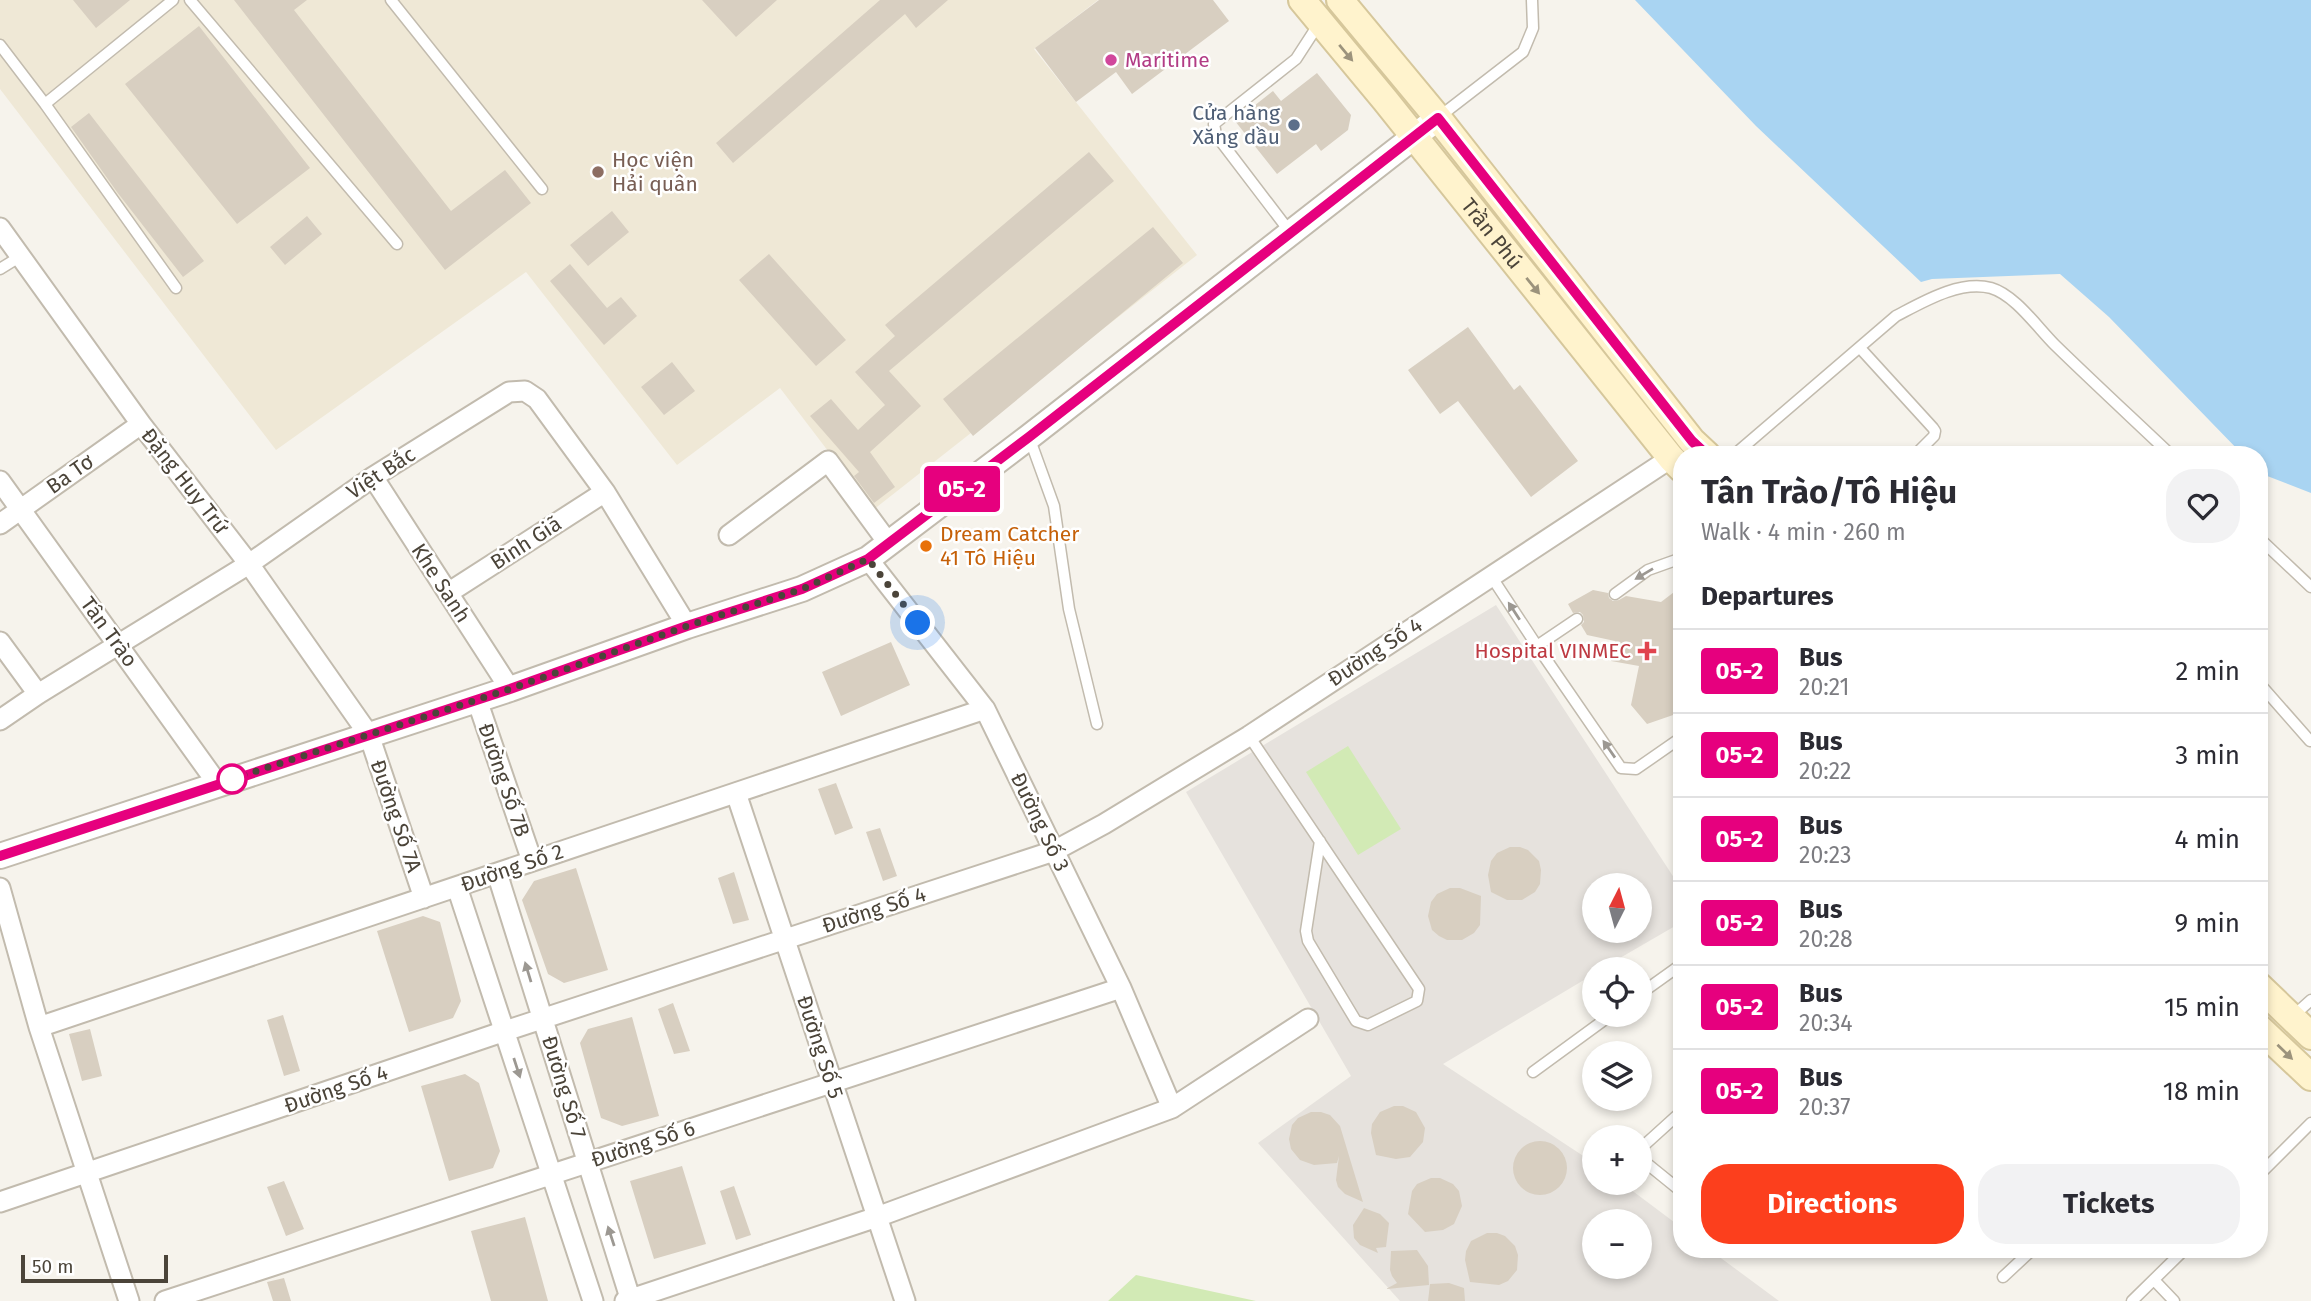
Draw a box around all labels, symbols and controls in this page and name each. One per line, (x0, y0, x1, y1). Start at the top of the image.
one-way arrow (1338, 44, 1353, 61)
place label: Maritime (1125, 47, 1210, 73)
marker: Maritime (1103, 52, 1119, 68)
place label: Cửa hàng Xăng dầu (1192, 100, 1280, 150)
marker: Cửa hàng Xăng dầu (1286, 117, 1302, 133)
place label: Học viện Hải quân (612, 147, 698, 197)
marker: Học viện Hải quân (590, 164, 606, 180)
street label: Trần Phú (1456, 193, 1528, 274)
one-way arrow (1526, 276, 1541, 294)
street label: Đặng Huy Trứ (136, 423, 235, 539)
street label: Việt Bắc (342, 441, 420, 505)
street label: Ba Tơ (41, 448, 99, 500)
line badge: 05-2 (913, 466, 1011, 512)
button: heart (2166, 469, 2240, 543)
text: Tân Trào/Tô Hiệu (1701, 472, 1957, 512)
text: 05-2 (938, 475, 986, 503)
street label: Bình Giã (486, 510, 566, 576)
text: Walk · 4 min · 260 m (1701, 518, 1906, 546)
place label: Dream Catcher 41 Tô Hiệu (940, 521, 1079, 571)
marker: Dream Catcher 41 Tô Hiệu (918, 538, 934, 554)
street label: Khe Sanh (406, 539, 476, 627)
one-way arrow (1635, 568, 1654, 580)
text: Departures (1701, 581, 1834, 612)
street label: Tân Trào (75, 592, 143, 672)
one-way arrow (1507, 602, 1521, 620)
your location (900, 605, 935, 640)
street label: Đường Số 4 (1323, 612, 1427, 692)
place label: Hospital VINMEC (1475, 638, 1631, 664)
marker: Hospital VINMEC (1637, 641, 1657, 661)
text: Bus (1799, 642, 1842, 673)
text: 2 min (2175, 656, 2240, 687)
text: 05-2 (1716, 657, 1763, 685)
text: 20:21 (1799, 673, 1850, 701)
street label: Đường Số 7B (472, 720, 536, 840)
text: Bus (1799, 726, 1842, 757)
one-way arrow (1603, 740, 1616, 759)
text: 3 min (2175, 740, 2240, 771)
text: 05-2 (1716, 741, 1763, 769)
street label: Đường Số 7A (365, 756, 427, 876)
text: 20:22 (1799, 757, 1852, 785)
unlabelled marker (217, 764, 247, 794)
street label: Đường Số 3 (1005, 768, 1075, 876)
text: Bus (1799, 810, 1842, 841)
text: 4 min (2174, 824, 2240, 855)
text: 05-2 (1716, 825, 1763, 853)
street label: Đường Số 2 (457, 838, 567, 898)
text: 20:23 (1799, 841, 1852, 869)
north arrow (1582, 873, 1652, 943)
map controls (1582, 873, 1652, 1279)
street label: Đường Số 4 (819, 881, 929, 939)
text: Bus (1799, 894, 1842, 925)
text: 9 min (2175, 908, 2240, 939)
text: 05-2 (1716, 909, 1763, 937)
text: 20:28 (1799, 925, 1853, 953)
button: locate (1582, 957, 1652, 1027)
one-way arrow (522, 961, 533, 982)
text: Bus (1799, 978, 1842, 1009)
street label: Đường Số 5 (791, 992, 849, 1102)
text: 15 min (2164, 992, 2240, 1023)
text: 05-2 (1716, 993, 1763, 1021)
text: 20:34 (1799, 1009, 1853, 1037)
street label: Đường Số 7 (536, 1033, 592, 1141)
button: layers (1582, 1041, 1652, 1111)
one-way arrow (2276, 1044, 2293, 1060)
one-way arrow (512, 1058, 522, 1079)
street label: Đường Số 4 (281, 1059, 391, 1119)
text: Bus (1799, 1062, 1842, 1093)
text: 18 min (2163, 1076, 2240, 1107)
text: 05-2 (1716, 1077, 1763, 1105)
text: 20:37 (1799, 1093, 1851, 1121)
street label: Đường Số 6 (588, 1115, 698, 1173)
button: + (1582, 1125, 1652, 1195)
button: Directions (1701, 1164, 1964, 1244)
button: Tickets (1978, 1164, 2240, 1244)
button: − (1582, 1209, 1652, 1279)
one-way arrow (605, 1225, 616, 1246)
scale bar (21, 1252, 168, 1284)
text: 50 m (32, 1255, 73, 1278)

